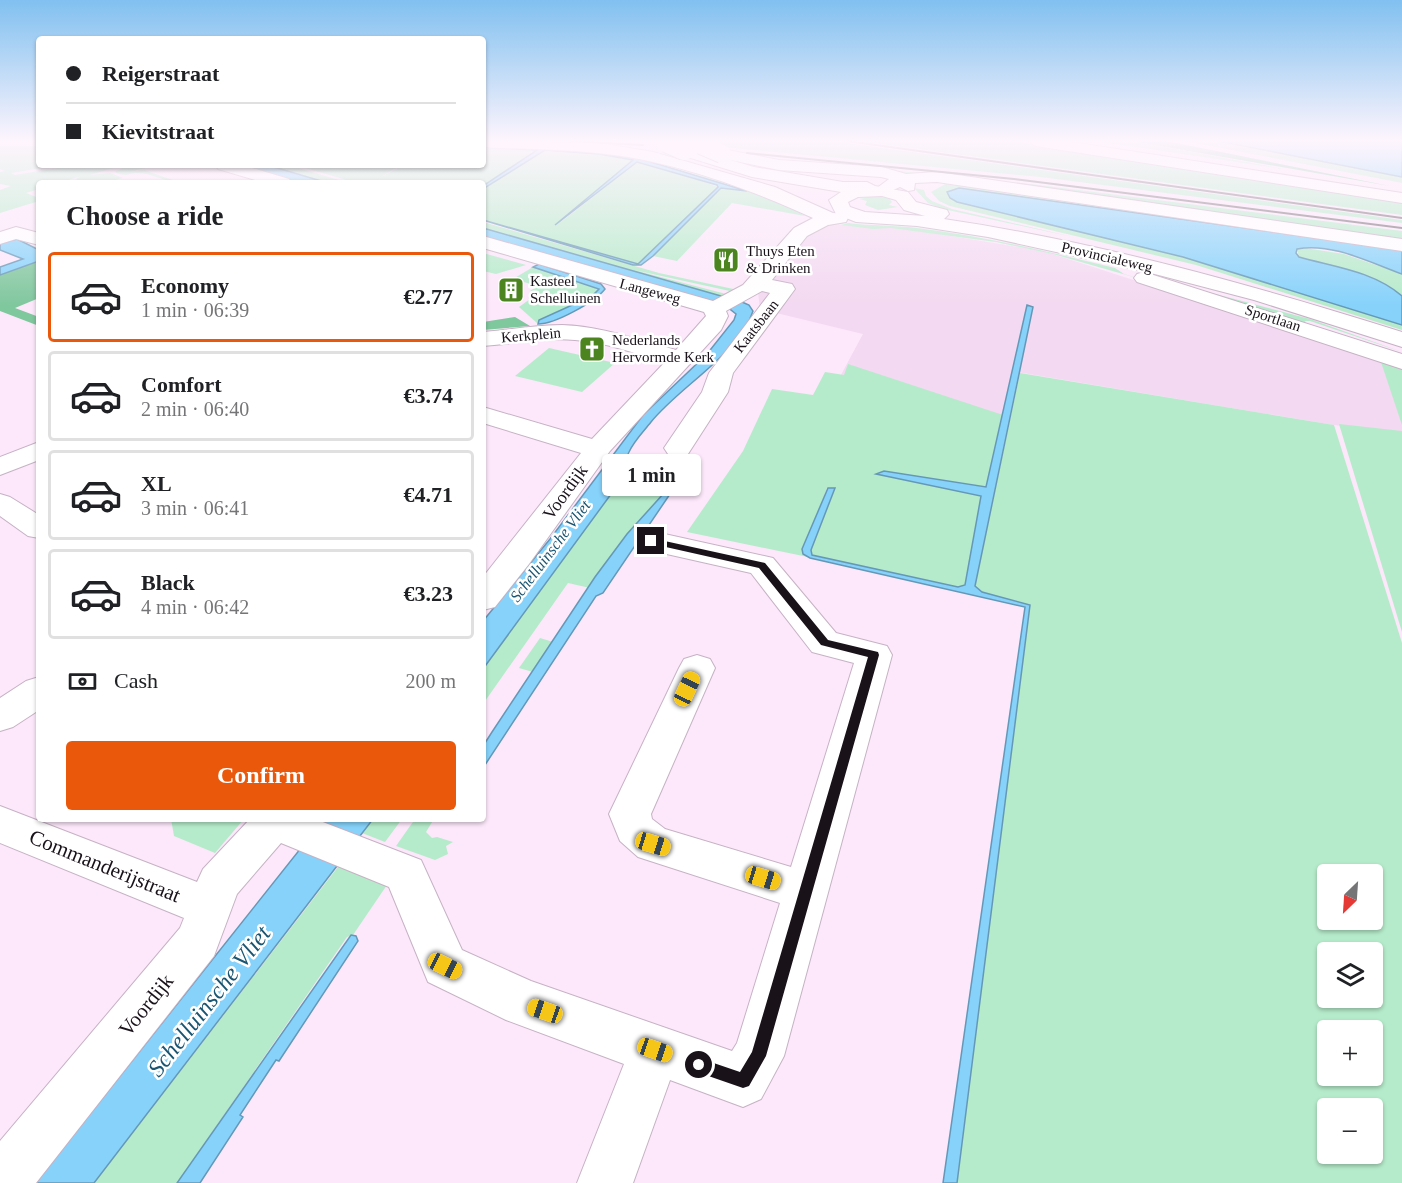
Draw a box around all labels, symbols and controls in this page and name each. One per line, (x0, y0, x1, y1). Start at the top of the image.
text: Reigerstraat (102, 61, 219, 86)
text: Kievitstraat (102, 119, 214, 144)
text: Choose a ride (66, 201, 224, 231)
street label: Provincialeweg (1060, 239, 1155, 275)
place label: Thuys Eten & Drinken (746, 243, 815, 276)
restaurant icon: Thuys Eten & Drinken (711, 245, 741, 275)
icon: car (69, 270, 123, 324)
text: Economy (141, 273, 229, 298)
place label: Kasteel Schelluinen (530, 273, 601, 306)
building icon: Kasteel Schelluinen (496, 275, 526, 305)
street label: Langeweg (618, 275, 683, 307)
text: €2.77 (404, 284, 453, 309)
street label: Kaatsbaan (730, 296, 782, 356)
text: 1 min · 06:39 (141, 299, 249, 321)
street label: Sportlaan (1243, 302, 1303, 335)
street label: Kerkplein (500, 324, 562, 346)
place label: Nederlands Hervormde Kerk (612, 332, 715, 365)
church icon: Nederlands Hervormde Kerk (577, 334, 607, 364)
icon: car (69, 369, 123, 423)
text: Comfort (141, 372, 222, 397)
text: €3.74 (404, 383, 453, 408)
text: 2 min · 06:40 (141, 398, 249, 420)
callout: 1 min (602, 454, 700, 496)
street label: Voordijk (538, 461, 592, 523)
text: 1 min (627, 464, 676, 486)
icon: car (69, 468, 123, 522)
text: XL (141, 471, 172, 496)
text: €4.71 (404, 482, 453, 507)
text: 3 min · 06:41 (141, 497, 249, 519)
water label: Schelluinsche Vliet (506, 497, 594, 605)
route end (637, 527, 664, 554)
icon: car (69, 567, 123, 621)
text: Black (141, 570, 195, 595)
text: €3.23 (404, 581, 453, 606)
text: 4 min · 06:42 (141, 596, 249, 618)
icon: cash (66, 665, 99, 698)
text: Cash (114, 668, 158, 693)
car (671, 669, 703, 709)
text: 200 m (405, 670, 456, 692)
button: Confirm (66, 741, 456, 810)
street label: Commanderijstraat (26, 825, 184, 907)
car (633, 830, 673, 858)
car (743, 864, 783, 892)
north arrow (1317, 864, 1383, 930)
map controls (1317, 864, 1383, 1164)
water label: Schelluinsche Vliet (142, 920, 276, 1081)
button: layers (1317, 942, 1383, 1008)
car (425, 950, 465, 982)
street label: Voordijk (114, 969, 179, 1041)
car (525, 997, 565, 1025)
button: + (1317, 1020, 1383, 1086)
car (635, 1036, 675, 1064)
route start (685, 1051, 712, 1078)
button: − (1317, 1098, 1383, 1164)

